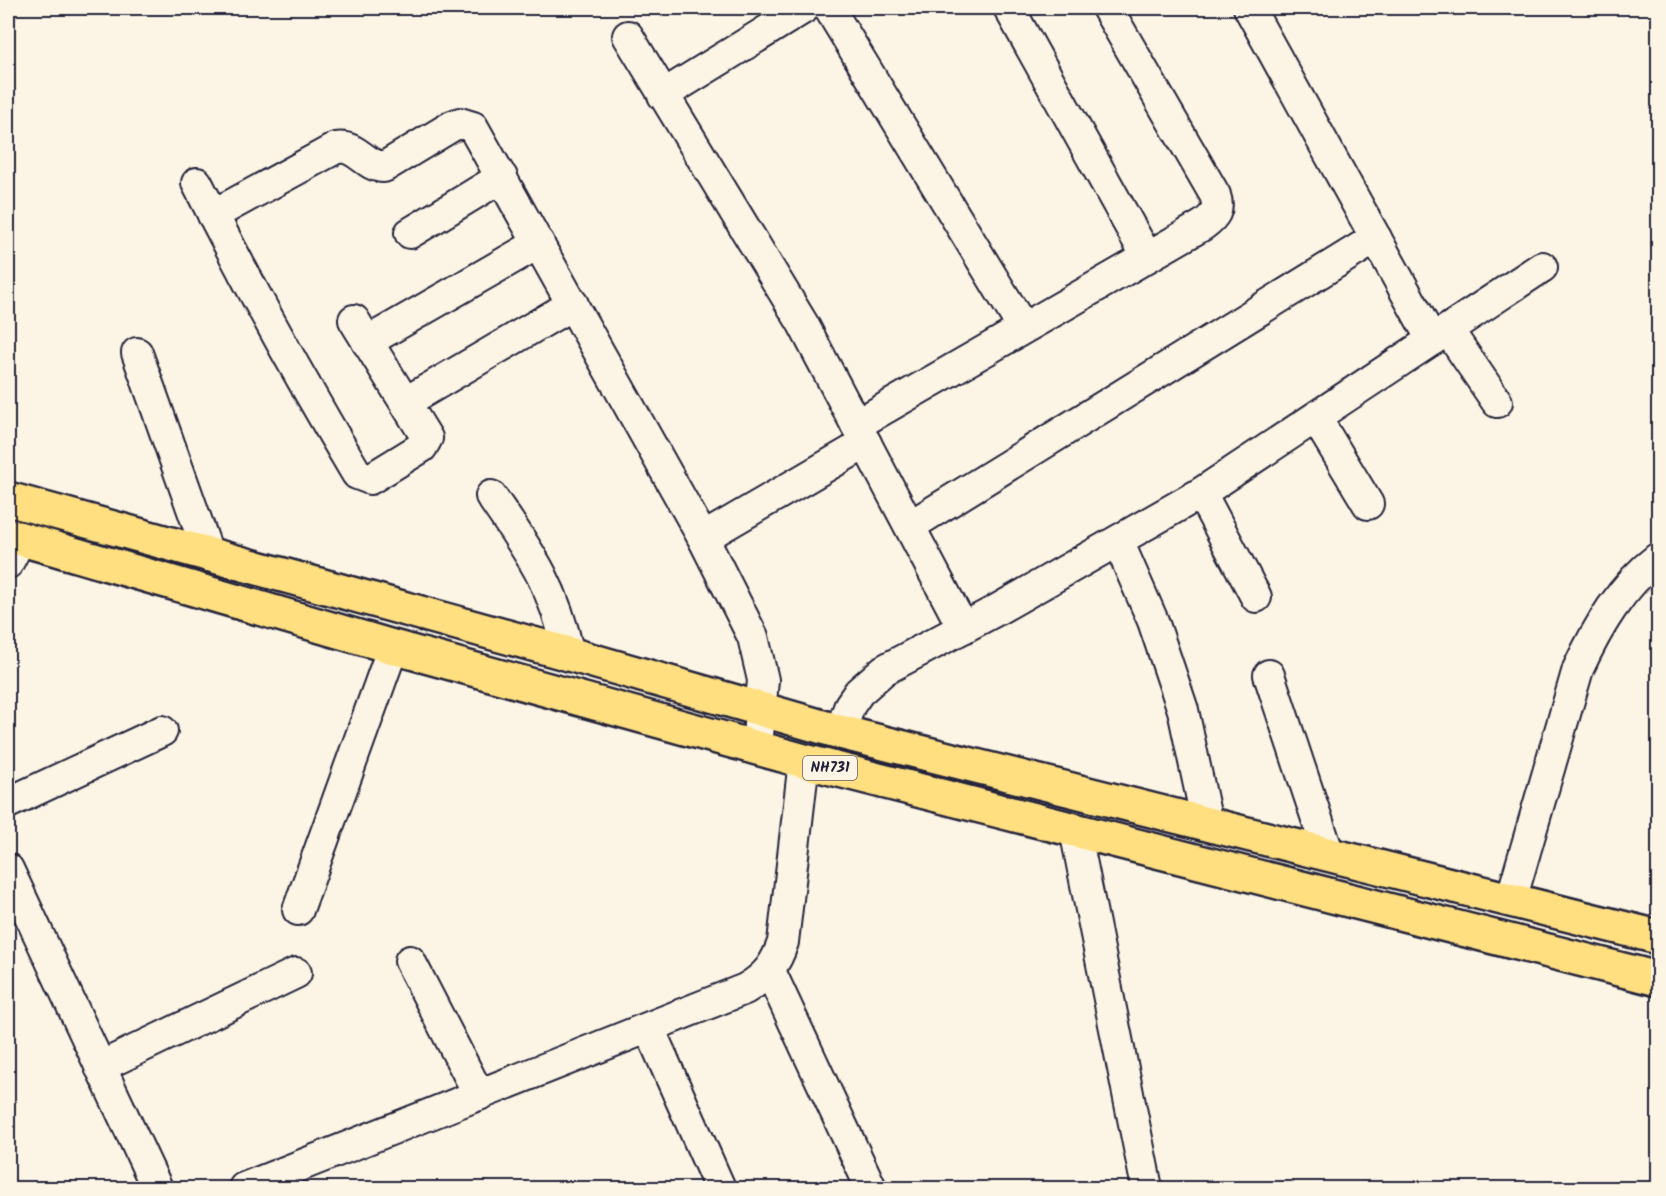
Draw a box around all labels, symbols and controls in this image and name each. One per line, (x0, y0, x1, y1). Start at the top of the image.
road number: NH731 (803, 756, 857, 780)

